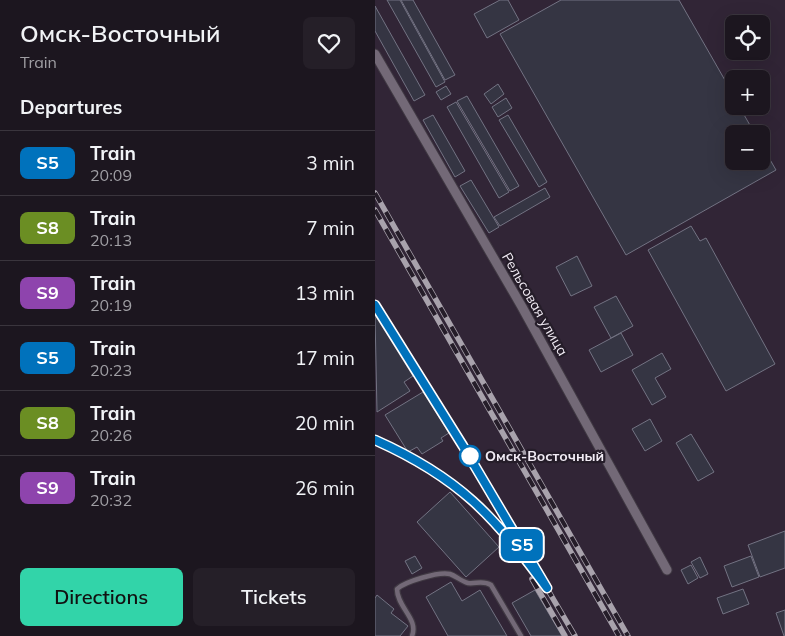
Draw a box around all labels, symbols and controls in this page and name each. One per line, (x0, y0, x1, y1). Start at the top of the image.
map controls (725, 15, 770, 170)
button: locate (725, 15, 770, 60)
button: heart (303, 17, 355, 69)
text: Омск-Восточный (20, 18, 220, 48)
text: Train (20, 52, 57, 72)
button: + (725, 70, 770, 115)
text: Departures (20, 95, 122, 119)
button: − (725, 125, 770, 170)
text: Train (90, 141, 136, 165)
text: S5 (36, 151, 59, 174)
text: 3 min (306, 151, 355, 175)
text: 20:09 (90, 165, 132, 185)
text: Train (90, 206, 136, 230)
text: S8 (36, 216, 59, 239)
text: 7 min (306, 216, 355, 240)
text: 20:13 (90, 230, 132, 250)
street label: Рельсовая улица (498, 249, 572, 359)
text: Train (90, 271, 136, 295)
text: S9 (36, 281, 59, 304)
text: 13 min (295, 281, 355, 305)
text: 20:19 (90, 295, 132, 315)
text: Train (90, 336, 136, 360)
text: S5 (36, 346, 59, 369)
text: 17 min (295, 346, 355, 370)
text: 20:23 (90, 360, 132, 380)
text: Train (90, 401, 136, 425)
text: S8 (36, 411, 59, 434)
text: 20 min (295, 411, 355, 435)
text: 20:26 (90, 425, 132, 445)
marker: Омск-Восточный (459, 445, 481, 467)
place label: Омск-Восточный (485, 447, 604, 465)
text: Train (90, 466, 136, 490)
text: S9 (36, 476, 59, 499)
text: 26 min (295, 476, 355, 500)
text: 20:32 (90, 490, 132, 510)
line badge: S5 (499, 529, 545, 561)
text: S5 (511, 533, 533, 556)
button: Directions (20, 568, 183, 626)
button: Tickets (193, 568, 355, 626)

